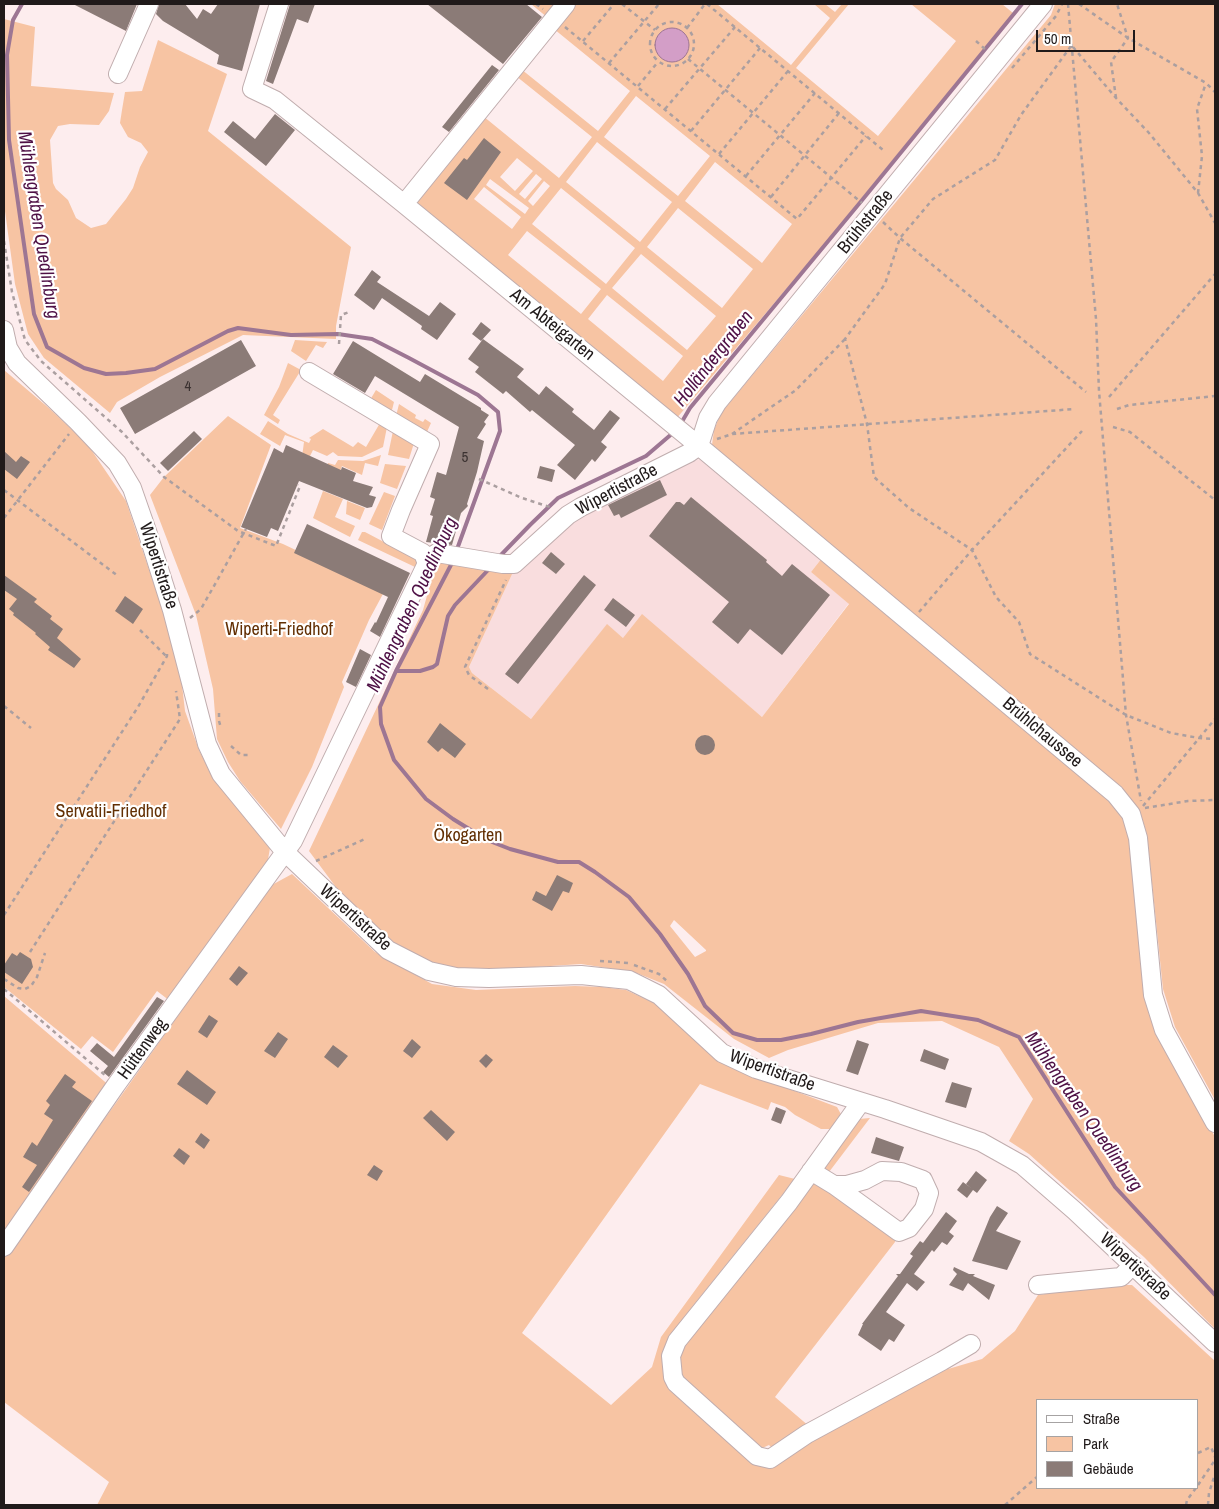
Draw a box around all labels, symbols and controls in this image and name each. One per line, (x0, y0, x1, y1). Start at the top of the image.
scale bar (1039, 20, 1138, 52)
text: 50 m (1044, 28, 1071, 49)
water label: Mühlengraben Quedlinburg (12, 130, 64, 320)
street label: Brühlstraße (834, 186, 898, 258)
street label: Am Abteigarten (505, 284, 599, 366)
water label: Holländergraben (670, 307, 758, 411)
house number: 4 (185, 378, 191, 396)
house number: 5 (462, 449, 468, 467)
street label: Wipertistraße (572, 459, 662, 521)
water label: Mühlengraben Quedlinburg (363, 514, 463, 696)
street label: Wipertistraße (134, 520, 182, 612)
park label: Wiperti-Friedhof (225, 619, 333, 641)
street label: Brühlchaussee (998, 693, 1086, 773)
park label: Servatii-Friedhof (56, 801, 166, 823)
park label: Ökogarten (434, 825, 502, 847)
street label: Wipertistraße (315, 880, 395, 956)
street label: Hüttenweg (114, 1014, 172, 1084)
water label: Mühlengraben Quedlinburg (1019, 1028, 1147, 1196)
street label: Wipertistraße (726, 1046, 818, 1096)
street label: Wipertistraße (1095, 1229, 1175, 1305)
legend (1036, 1399, 1199, 1489)
text: Straße (1083, 1408, 1120, 1429)
text: Park (1083, 1433, 1108, 1454)
text: Gebäude (1083, 1458, 1134, 1479)

